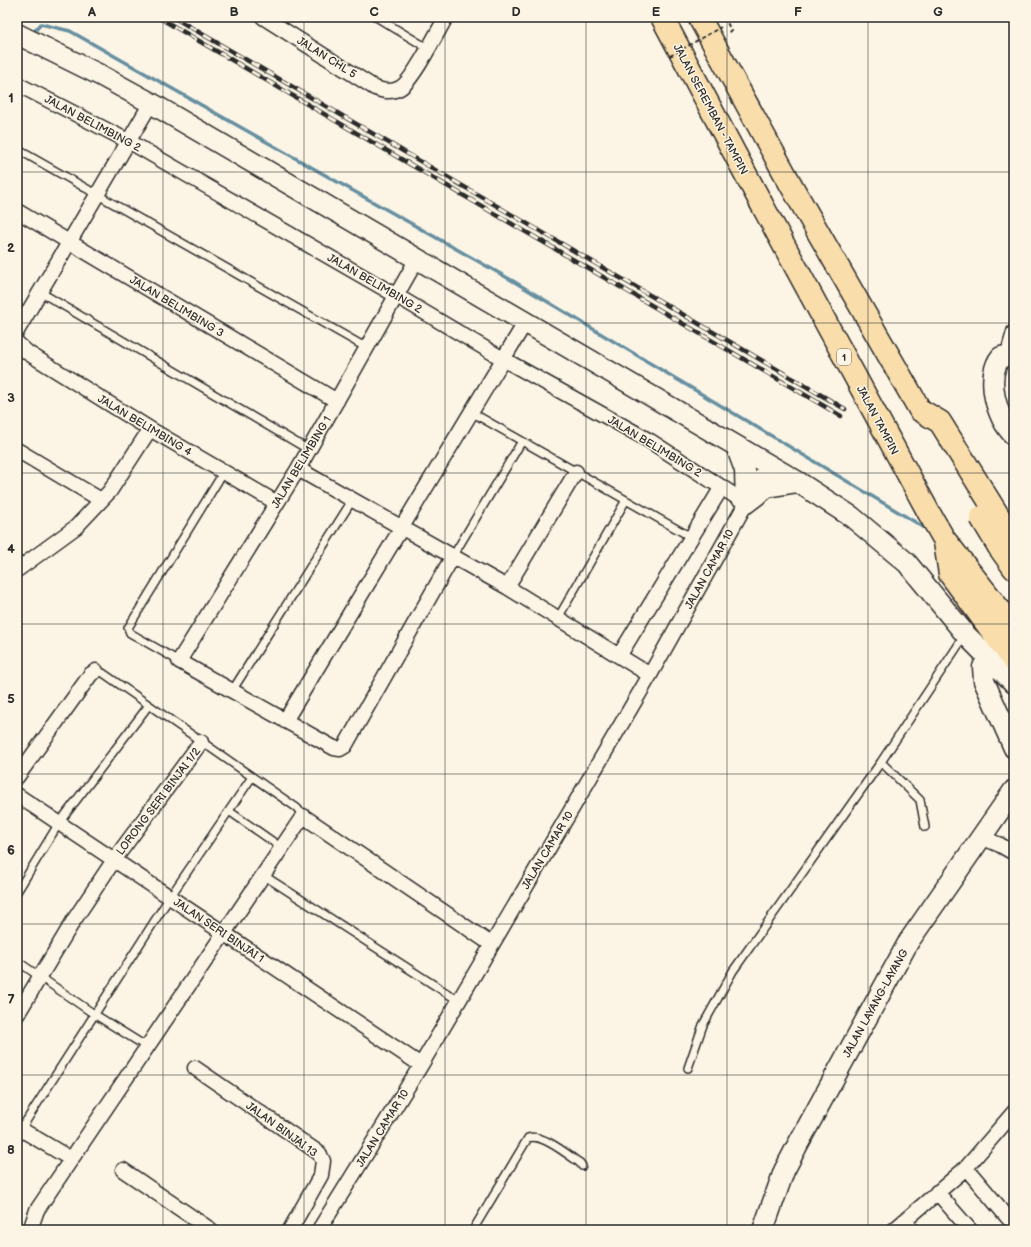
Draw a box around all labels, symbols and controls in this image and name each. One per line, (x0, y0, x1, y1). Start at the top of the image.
text: A (87, 4, 96, 20)
text: B (229, 4, 239, 20)
text: C (369, 4, 379, 20)
text: D (511, 4, 521, 20)
text: E (652, 4, 661, 20)
text: F (794, 4, 802, 20)
text: G (933, 4, 943, 20)
street label: JALAN CHL 5 (295, 34, 359, 81)
street label: JALAN SEREMBAN - TAMPIN (671, 42, 751, 177)
text: 1 (8, 90, 14, 106)
street label: JALAN BELIMBING 2 (42, 93, 144, 155)
text: 2 (7, 240, 15, 256)
street label: JALAN BELIMBING 2 (325, 251, 425, 316)
street label: JALAN BELIMBING 3 (127, 273, 226, 340)
road number: 1 (837, 349, 851, 365)
street label: JALAN TAMPIN (854, 384, 901, 457)
text: 3 (7, 390, 15, 406)
street label: JALAN BELIMBING 4 (95, 392, 194, 459)
street label: JALAN BELIMBING 2 (605, 413, 704, 480)
street label: JALAN BELIMBING 1 (269, 414, 334, 511)
street label: JALAN CAMAR 10 (682, 527, 737, 611)
text: 4 (7, 541, 15, 557)
text: 5 (7, 691, 15, 707)
street label: LORONG SERI BINJAI 1/2 (114, 745, 203, 858)
street label: JALAN CAMAR 10 (519, 809, 576, 892)
text: 6 (7, 842, 15, 858)
street label: JALAN SERI BINJAI 1 (171, 895, 266, 965)
street label: JALAN LAYANG-LAYANG (840, 947, 911, 1060)
text: 7 (7, 992, 15, 1008)
street label: JALAN CAMAR 10 (353, 1087, 412, 1169)
street label: JALAN BINJAI 13 (244, 1099, 320, 1160)
text: 8 (7, 1142, 15, 1158)

